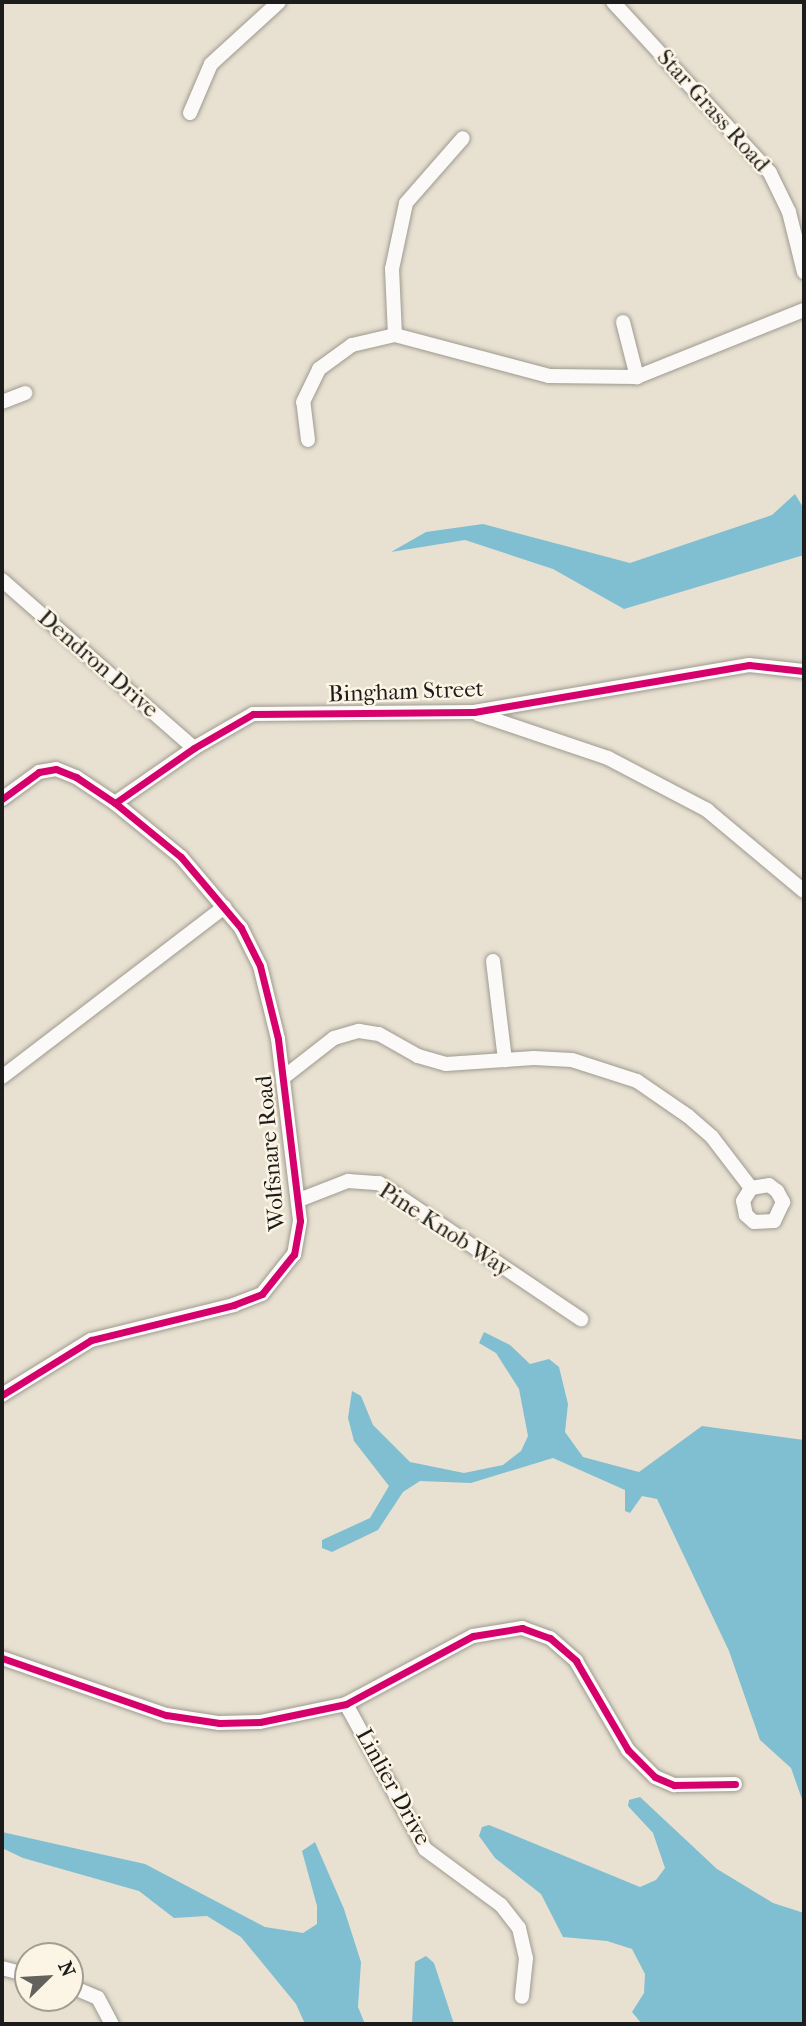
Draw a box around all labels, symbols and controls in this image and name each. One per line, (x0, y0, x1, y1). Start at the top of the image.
street label: Star Grass Road (651, 44, 775, 178)
street label: Dendron Drive (32, 604, 164, 724)
street label: Bingham Street (328, 675, 484, 709)
street label: Wolfsnare Road (250, 1074, 292, 1232)
street label: Pine Knob Way (374, 1177, 516, 1283)
street label: Linlier Drive (350, 1724, 436, 1850)
north arrow (14, 1942, 84, 2012)
text: N (53, 1958, 79, 1980)

